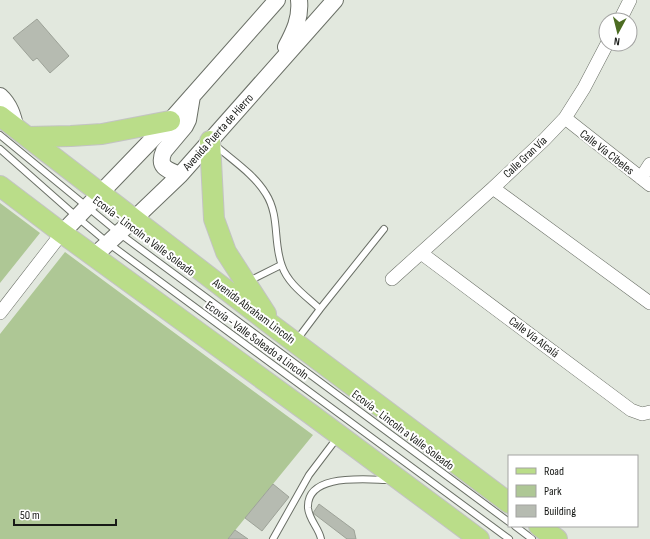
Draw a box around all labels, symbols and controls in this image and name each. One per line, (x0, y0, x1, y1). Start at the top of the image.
north arrow (598, 12, 638, 52)
text: N (613, 35, 621, 48)
street label: Avenida Puerta de Hierro (179, 91, 257, 175)
street label: Calle Vía Cibeles (577, 127, 637, 178)
street label: Calle Gran Vía (500, 133, 551, 181)
street label: Ecovía - Lincoln a Valle Soleado (90, 193, 198, 280)
street label: Avenida Abraham Lincoln (209, 275, 298, 347)
street label: Ecovía - Valle Soleado a Lincoln (202, 298, 311, 383)
street label: Calle Vía Alcalá (506, 314, 562, 361)
street label: Ecovía - Lincoln a Valle Soleado (349, 387, 457, 474)
legend (508, 455, 638, 527)
text: Road (544, 464, 564, 479)
text: Park (544, 484, 562, 499)
scale bar (14, 501, 116, 527)
text: Building (544, 504, 576, 519)
text: 50 m (20, 508, 40, 523)

